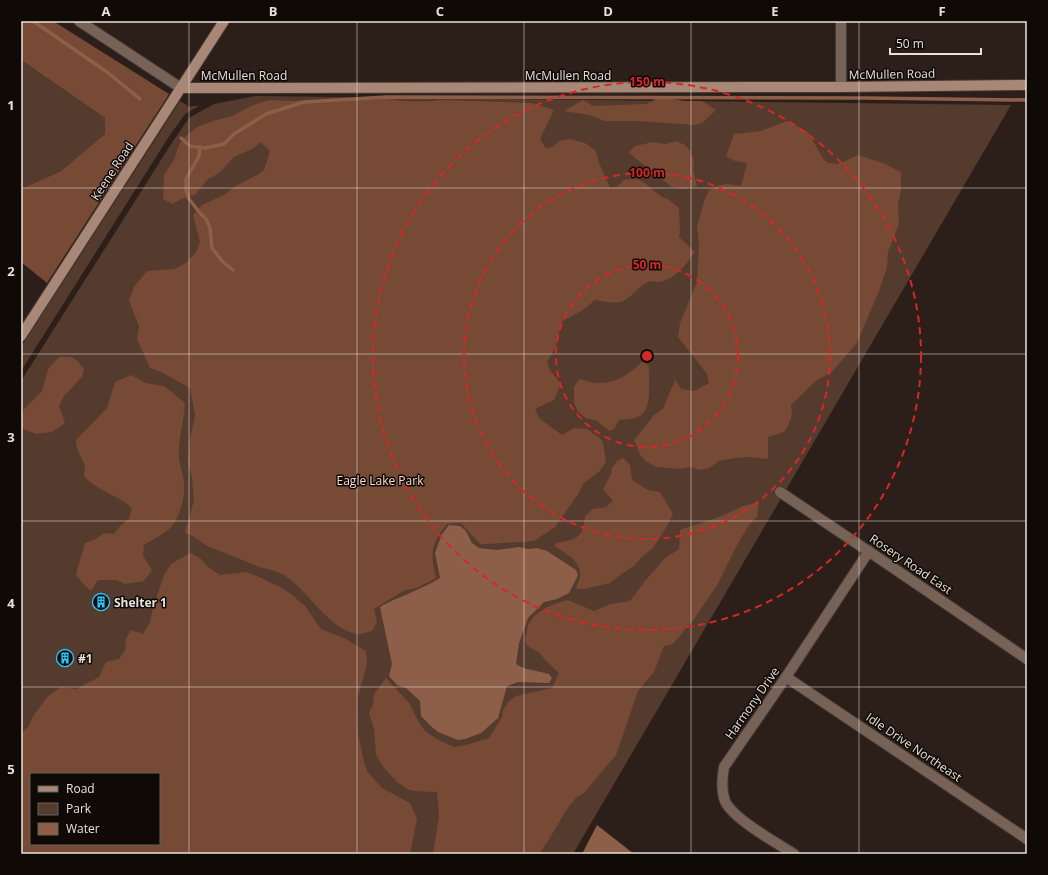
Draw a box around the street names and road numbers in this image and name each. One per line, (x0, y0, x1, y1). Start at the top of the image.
street label: McMullen Road (849, 65, 935, 83)
street label: McMullen Road (201, 67, 287, 84)
street label: McMullen Road (525, 67, 611, 84)
street label: Keene Road (87, 138, 137, 204)
street label: Rosery Road East (866, 530, 956, 598)
street label: Harmony Drive (721, 663, 783, 743)
street label: Idle Drive Northeast (863, 709, 965, 785)

